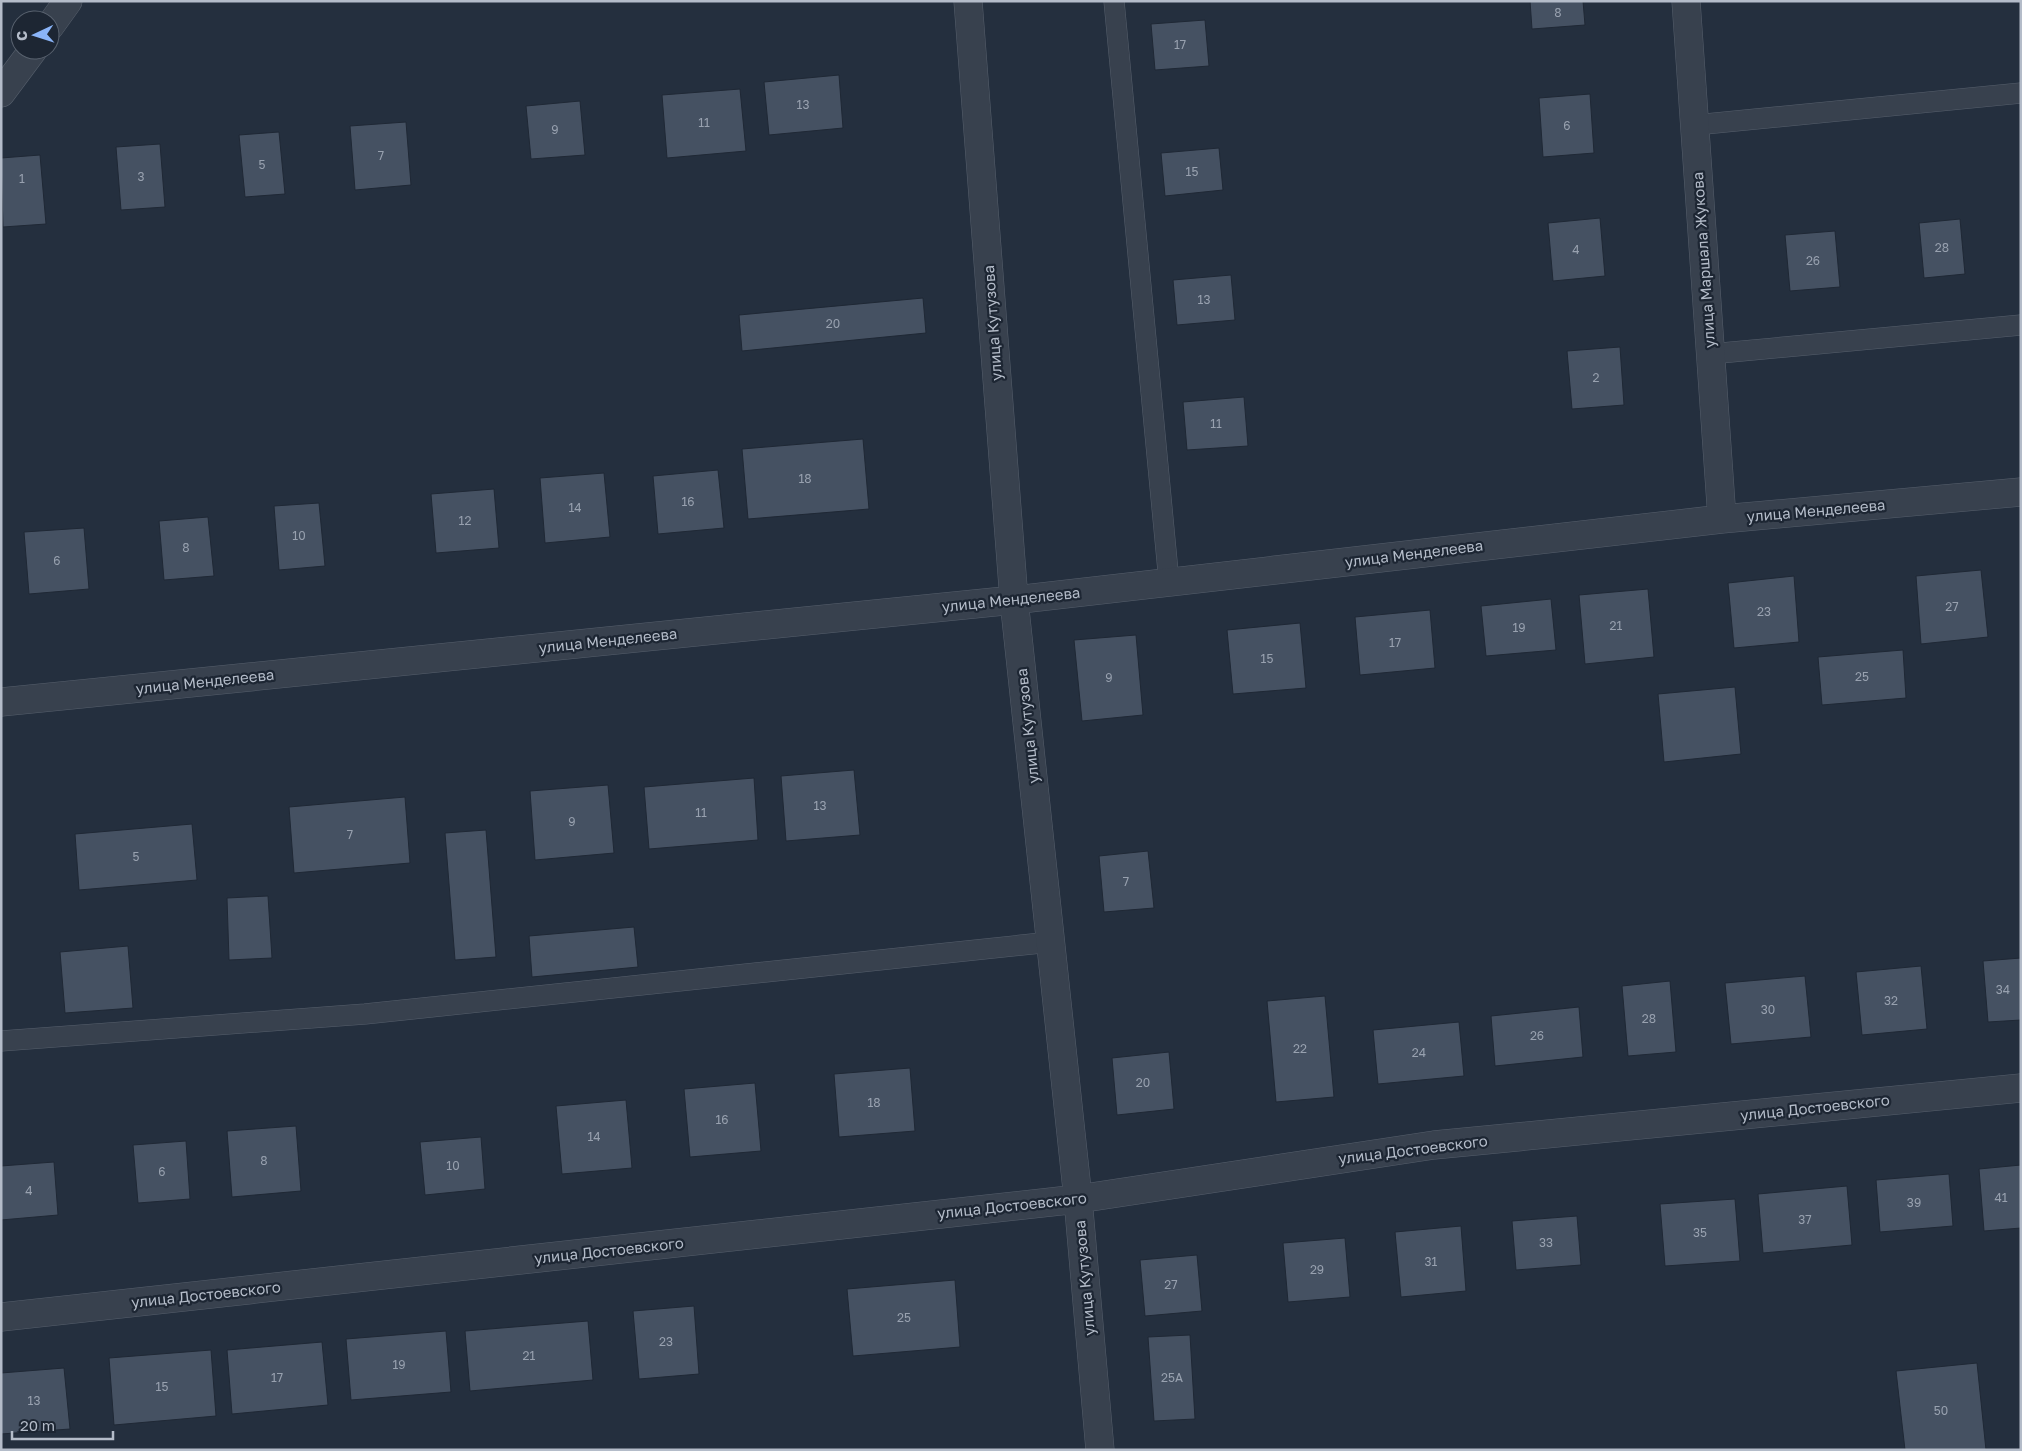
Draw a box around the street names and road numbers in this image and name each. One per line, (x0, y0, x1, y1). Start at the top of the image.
street label: улица Маршала Жукова (1688, 171, 1718, 349)
street label: улица Кутузова (979, 265, 1005, 382)
street label: улица Менделеева (1746, 495, 1886, 525)
street label: улица Менделеева (1344, 536, 1484, 570)
street label: улица Менделеева (941, 583, 1081, 615)
street label: улица Менделеева (538, 624, 678, 656)
street label: улица Менделеева (135, 665, 275, 697)
street label: улица Кутузова (1012, 668, 1042, 785)
street label: улица Достоевского (1739, 1090, 1891, 1124)
street label: улица Достоевского (1337, 1131, 1489, 1167)
street label: улица Достоевского (936, 1188, 1088, 1222)
street label: улица Кутузова (1070, 1220, 1098, 1337)
street label: улица Достоевского (533, 1233, 685, 1267)
street label: улица Достоевского (130, 1277, 282, 1311)

